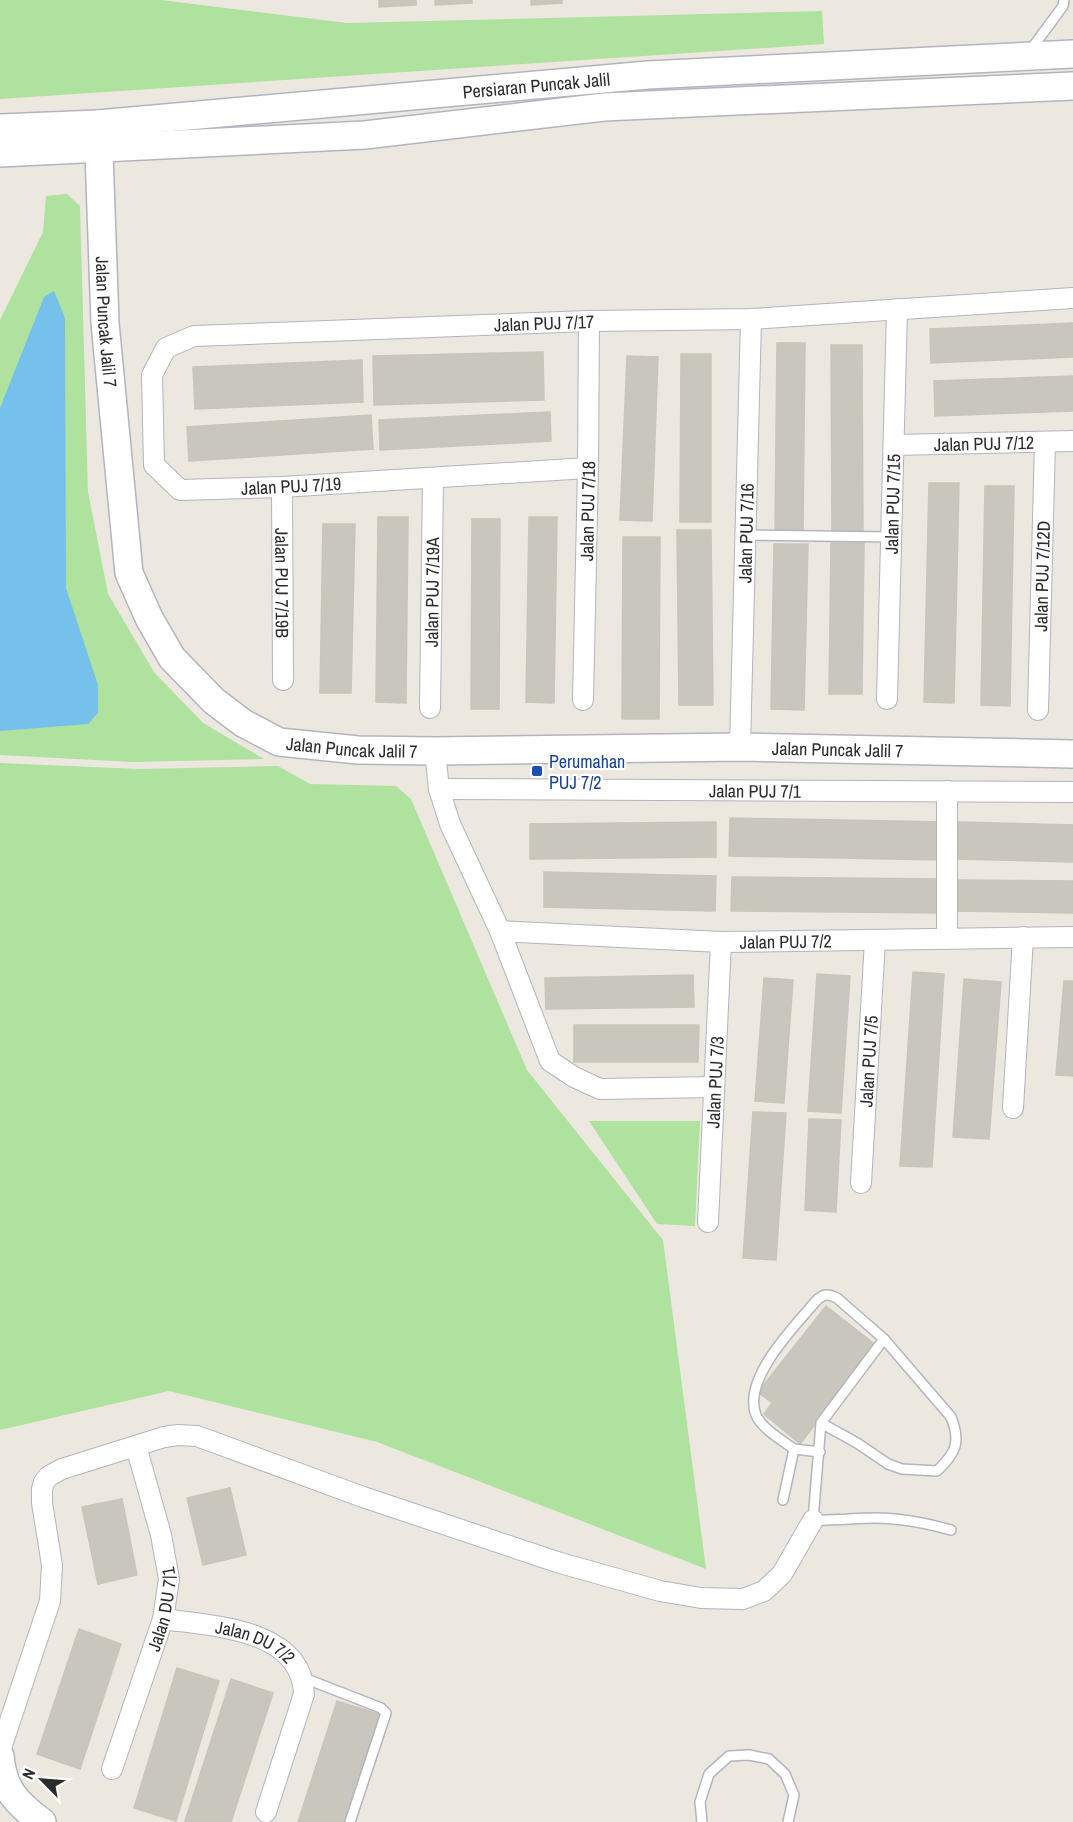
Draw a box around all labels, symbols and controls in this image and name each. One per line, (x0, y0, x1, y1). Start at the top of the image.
street label: Persiaran Puncak Jalil (461, 66, 611, 104)
street label: Jalan Puncak Jalil 7 (90, 256, 124, 389)
street label: Jalan PUJ 7/17 (494, 308, 594, 337)
street label: Jalan PUJ 7/12 (934, 429, 1034, 457)
street label: Jalan PUJ 7/15 (878, 454, 906, 554)
street label: Jalan PUJ 7/18 (573, 461, 601, 561)
street label: Jalan PUJ 7/19 (240, 471, 342, 501)
street label: Jalan PUJ 7/16 (732, 483, 759, 583)
street label: Jalan PUJ 7/12D (1028, 520, 1055, 632)
street label: Jalan PUJ 7/19B (270, 528, 295, 638)
street label: Jalan PUJ 7/19A (418, 537, 445, 647)
street label: Jalan Puncak Jalil 7 (285, 730, 418, 763)
street label: Jalan Puncak Jalil 7 (772, 735, 904, 763)
place label: Perumahan PUJ 7/2 (549, 749, 625, 795)
marker: Perumahan PUJ 7/2 (530, 764, 544, 778)
street label: Jalan PUJ 7/1 (709, 778, 802, 803)
street label: Jalan PUJ 7/2 (740, 928, 832, 954)
street label: Jalan PUJ 7/5 (853, 1015, 883, 1108)
street label: Jalan PUJ 7/3 (700, 1036, 729, 1129)
street label: Jalan DU 7/1 (140, 1564, 181, 1654)
street label: Jalan DU 7/2 (214, 1614, 301, 1669)
north arrow (12, 1750, 72, 1810)
text: N (16, 1765, 40, 1783)

